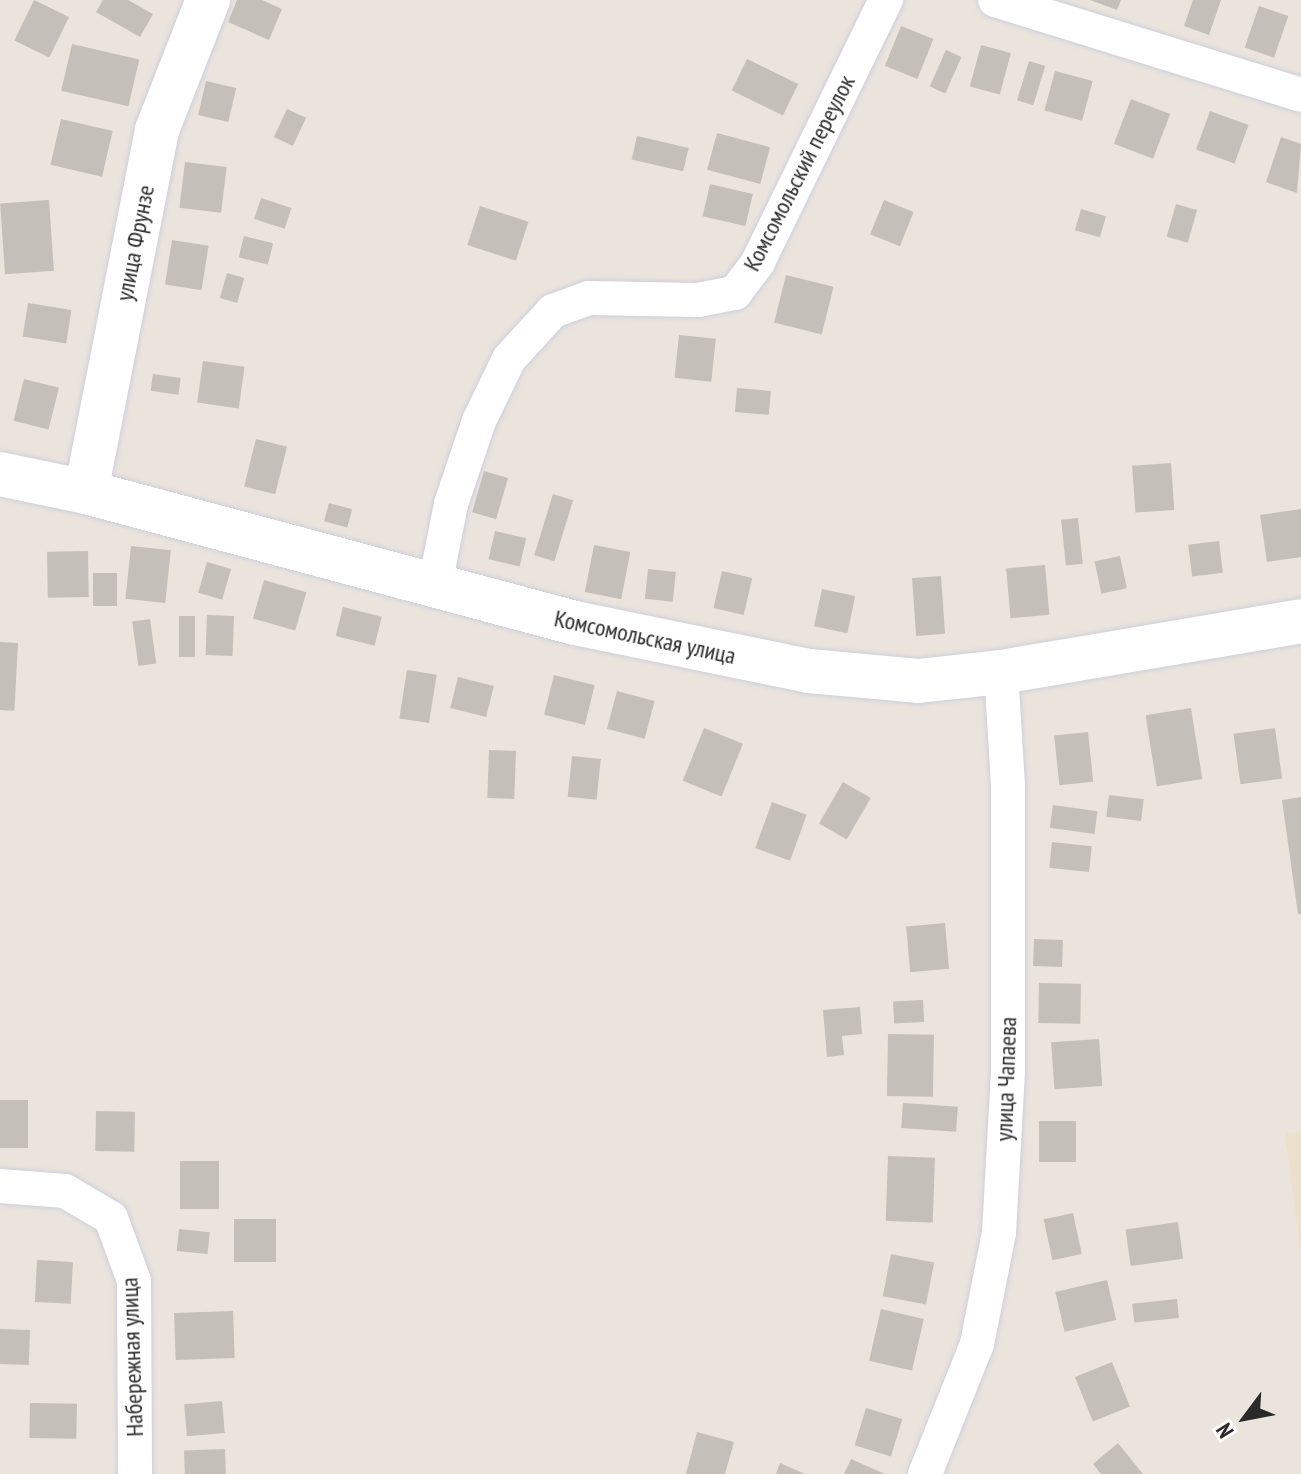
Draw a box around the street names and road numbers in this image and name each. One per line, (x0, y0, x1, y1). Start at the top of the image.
street label: Комсомольский переулок (737, 70, 861, 276)
street label: улица Фрунзе (110, 183, 160, 303)
street label: Комсомольская улица (552, 604, 738, 670)
street label: улица Чапаева (989, 1016, 1023, 1142)
street label: Набережная улица (115, 1277, 149, 1437)

